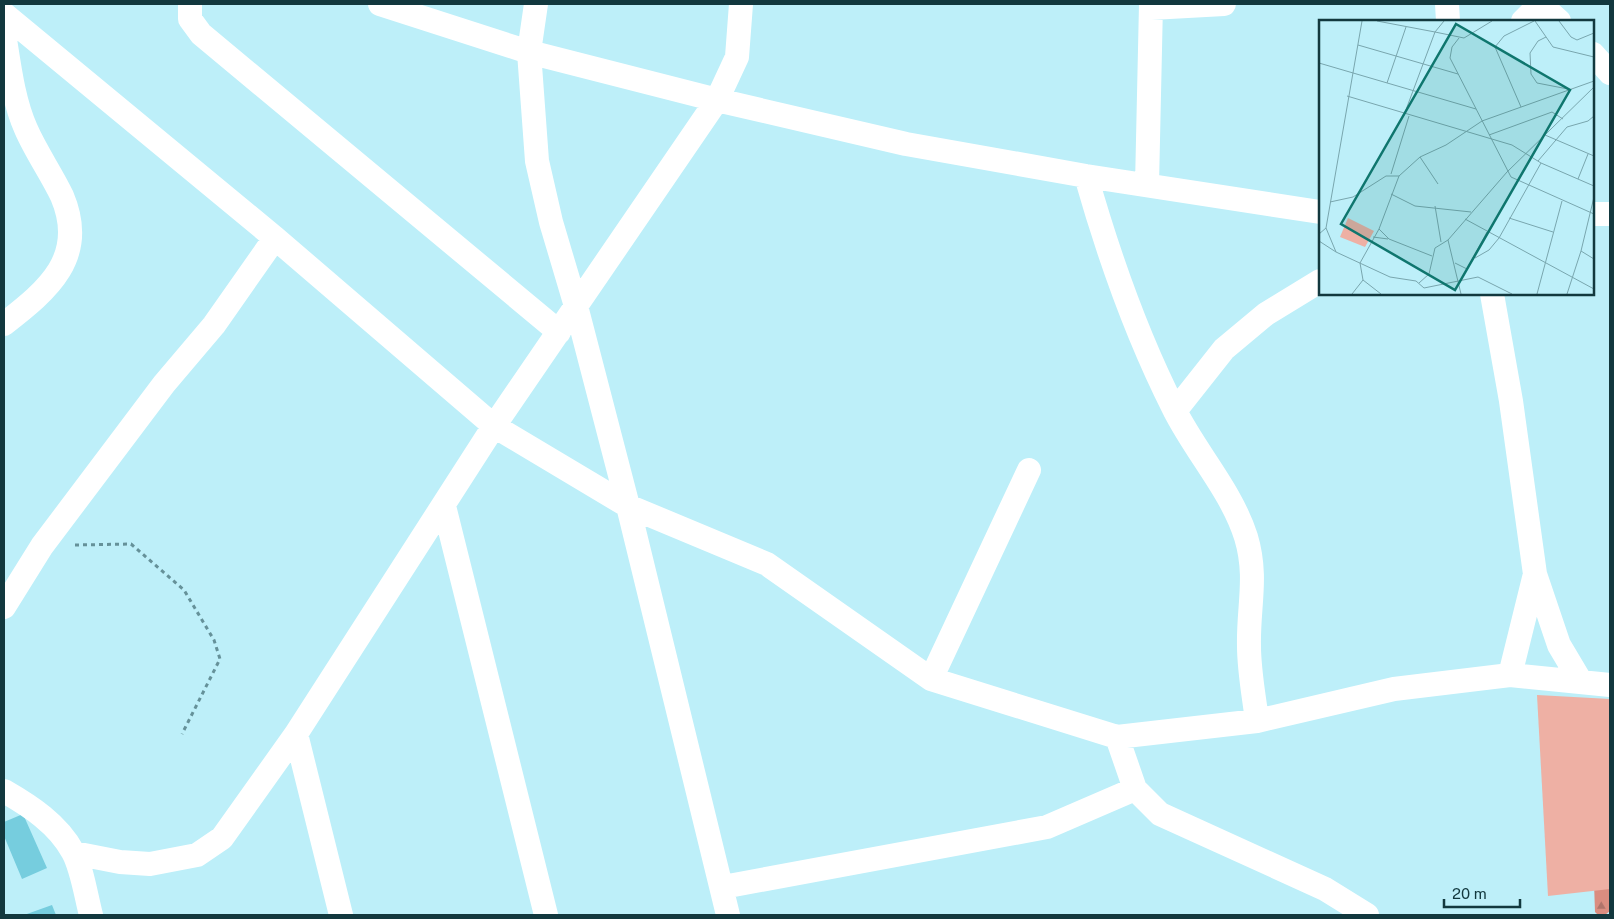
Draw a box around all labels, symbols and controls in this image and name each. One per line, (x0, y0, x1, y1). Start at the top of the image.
inset map (1319, 20, 1594, 295)
scale bar (1444, 876, 1520, 908)
text: 20 m (1452, 885, 1487, 902)

